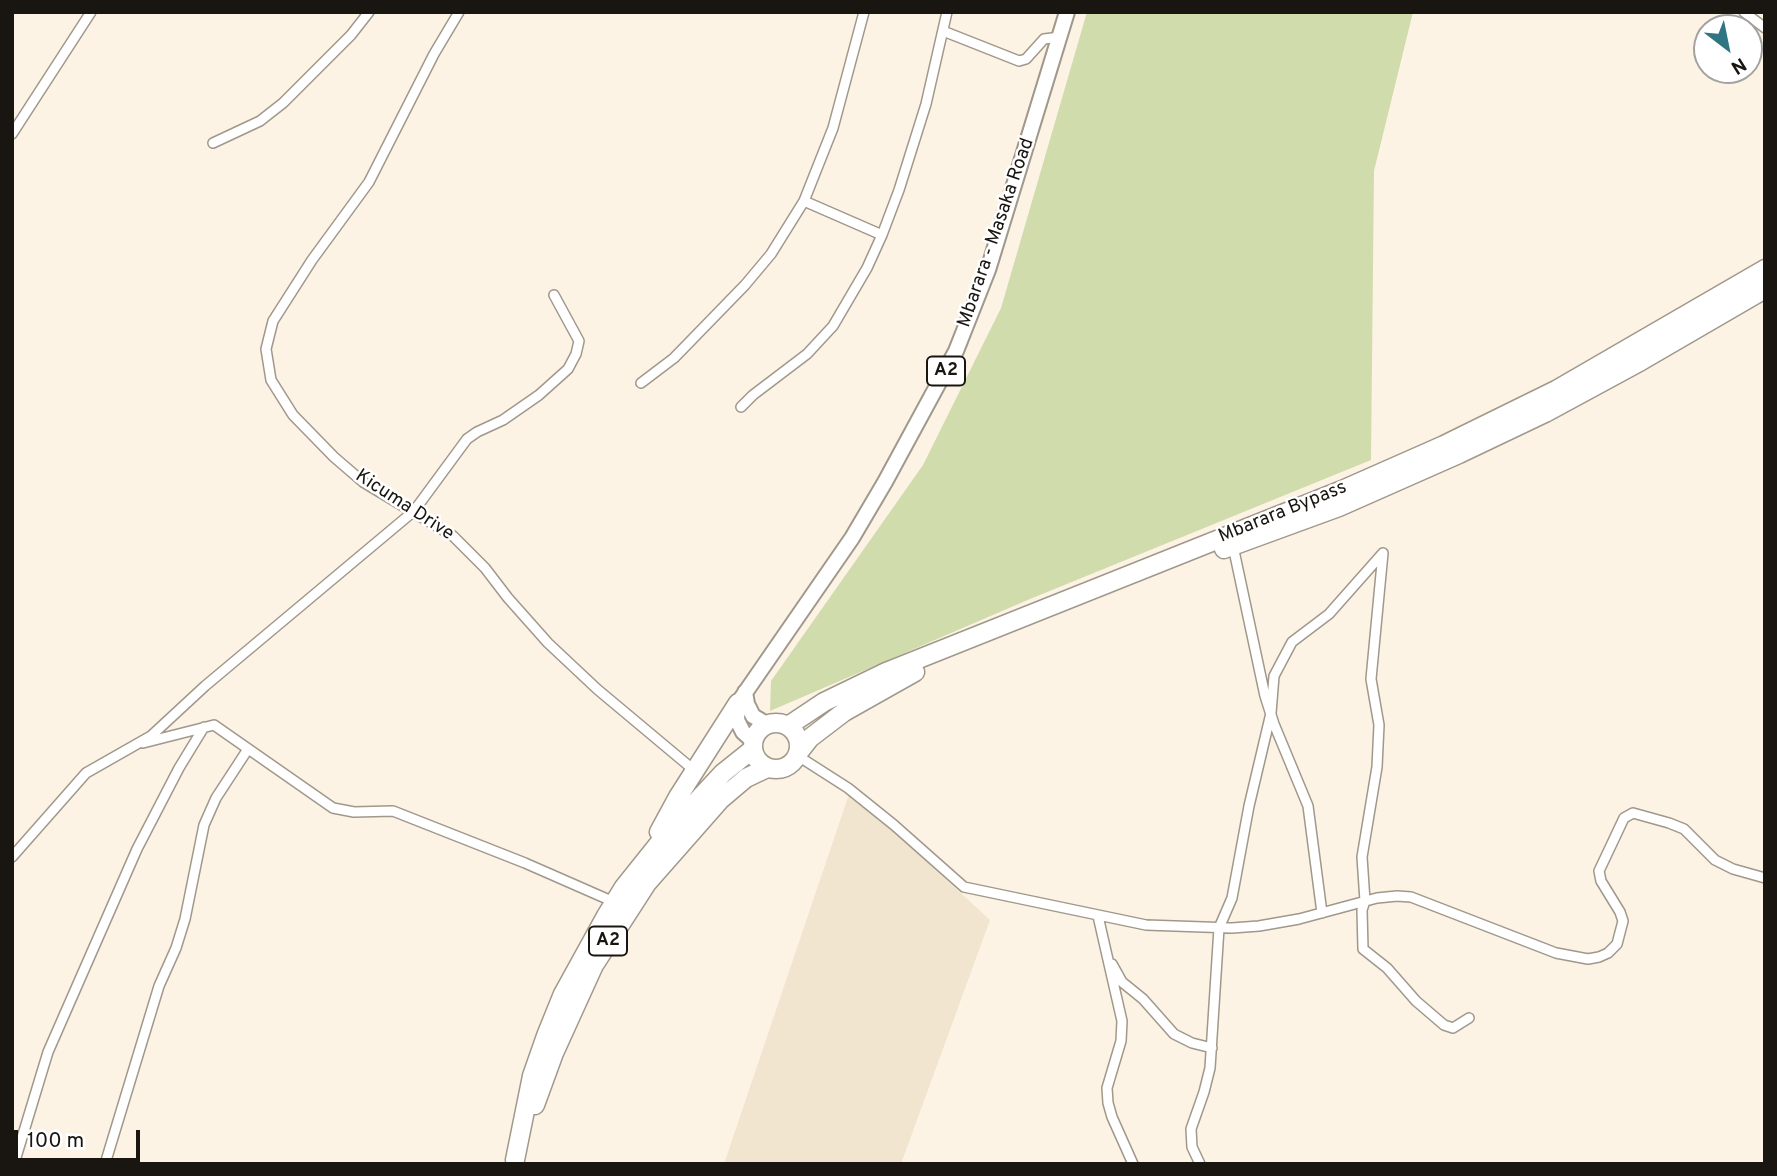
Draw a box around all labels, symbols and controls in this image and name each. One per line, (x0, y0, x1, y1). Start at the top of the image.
north arrow (1693, 14, 1763, 84)
text: N (1726, 51, 1750, 79)
street label: Mbarara - Masaka Road (954, 135, 1040, 331)
road number: A2 (927, 356, 965, 386)
street label: Kicuma Drive (350, 466, 458, 546)
street label: Mbarara Bypass (1216, 477, 1350, 549)
road number: A2 (589, 926, 627, 956)
scale bar (18, 1116, 144, 1160)
text: 100 m (27, 1128, 84, 1155)

